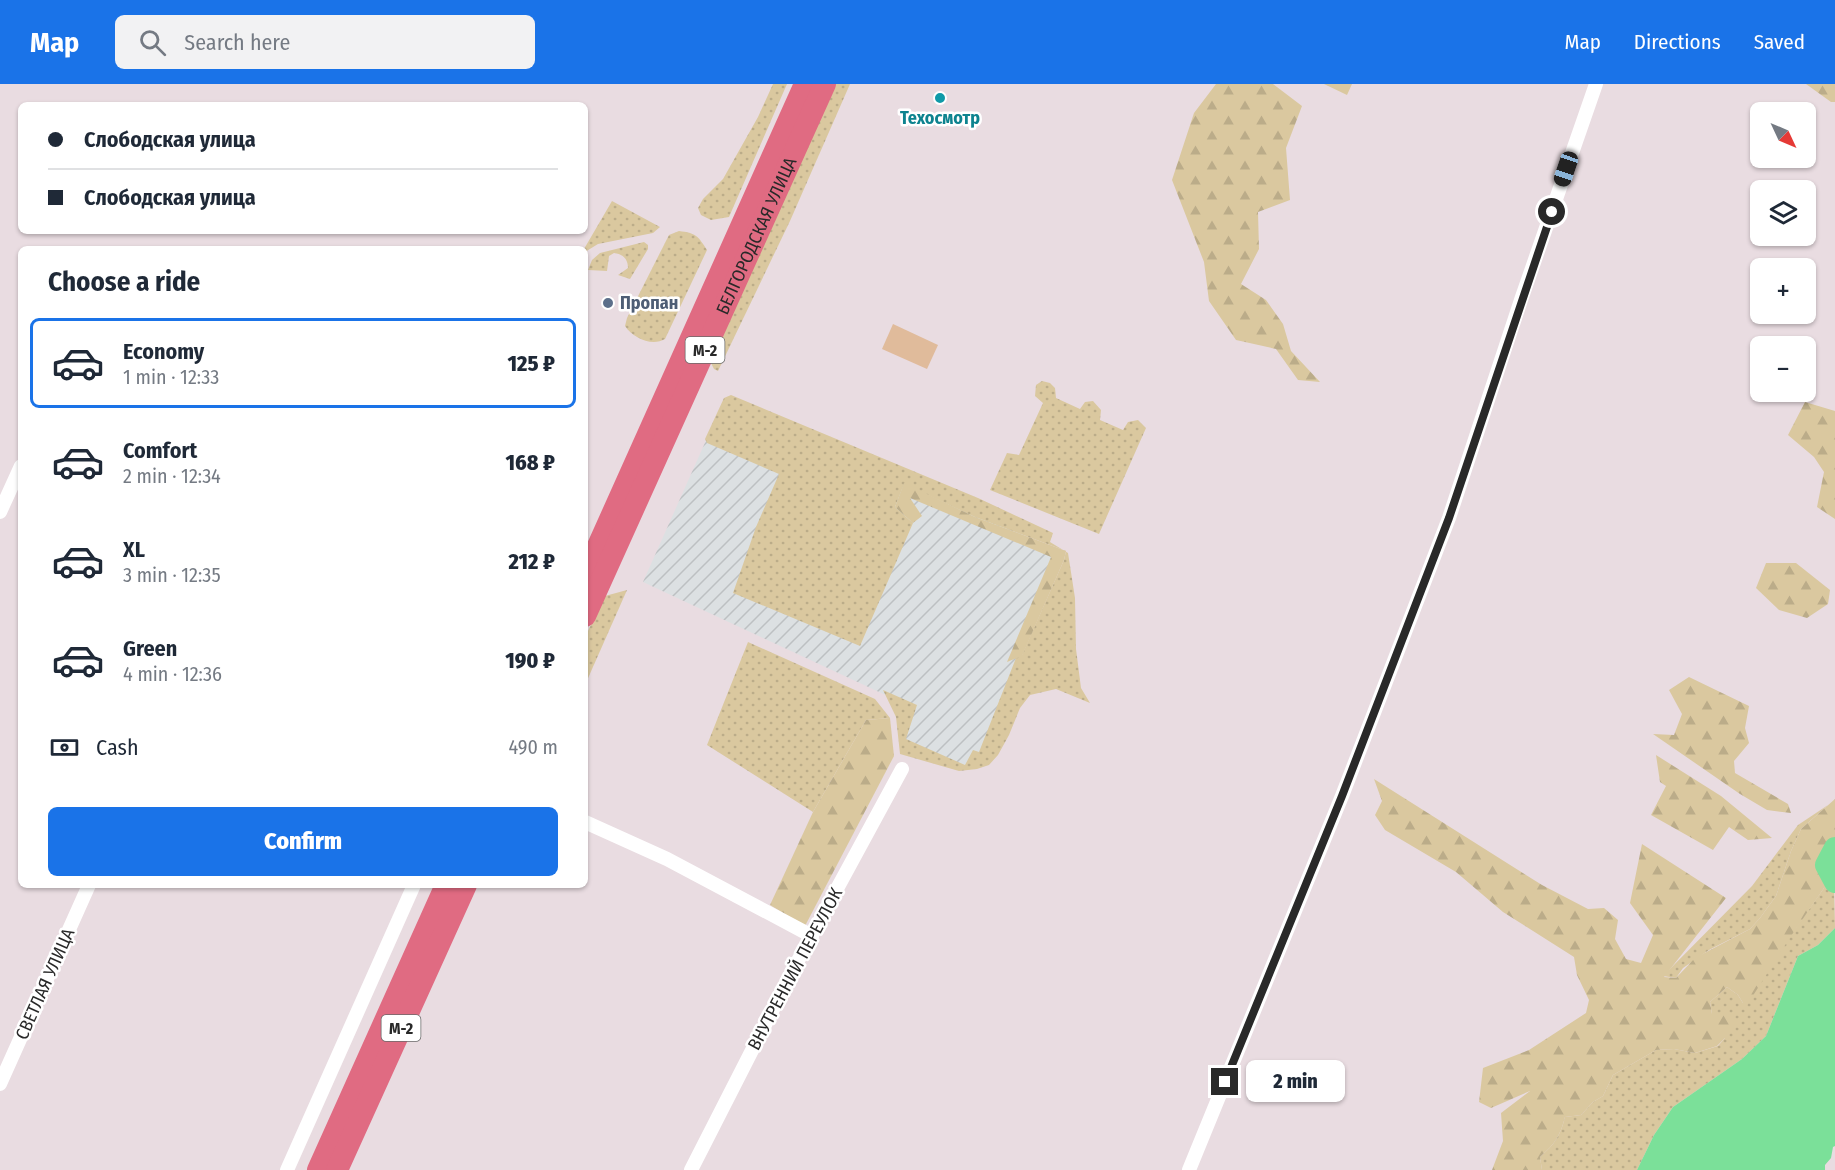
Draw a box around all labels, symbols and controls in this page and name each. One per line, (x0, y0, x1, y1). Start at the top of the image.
search box (115, 15, 535, 69)
text: Map (30, 26, 79, 59)
icon: search (136, 26, 169, 59)
text: Search here (184, 29, 290, 56)
text: Map (1564, 29, 1601, 55)
text: Directions (1634, 29, 1721, 55)
text: Saved (1754, 29, 1805, 55)
marker: Техосмотр (933, 91, 947, 105)
north arrow (1750, 102, 1816, 168)
map controls (1750, 102, 1816, 402)
place label: Техосмотр (900, 107, 980, 129)
text: Слободская улица (84, 126, 256, 153)
car (1552, 149, 1580, 189)
street label: БЕЛГОРОДСКАЯ УЛИЦА (711, 153, 802, 318)
button: layers (1750, 180, 1816, 246)
text: Слободская улица (84, 184, 256, 211)
route start (1538, 198, 1565, 225)
button: + (1750, 258, 1816, 324)
text: Choose a ride (48, 266, 200, 298)
place label: Пропан (620, 292, 678, 314)
marker: Пропан (601, 296, 615, 310)
icon: car (51, 336, 105, 390)
button: − (1750, 336, 1816, 402)
road number: М-2 (686, 337, 724, 363)
text: Economy (123, 338, 204, 365)
text: 125 ₽ (508, 350, 555, 377)
text: 1 min · 12:33 (123, 365, 219, 389)
icon: car (51, 435, 105, 489)
text: Comfort (123, 437, 197, 464)
text: 168 ₽ (505, 449, 555, 476)
text: 2 min · 12:34 (123, 464, 221, 488)
icon: car (51, 534, 105, 588)
text: XL (123, 536, 145, 563)
text: 212 ₽ (509, 548, 555, 575)
text: 3 min · 12:35 (123, 563, 221, 587)
icon: car (51, 633, 105, 687)
text: Green (123, 635, 177, 662)
text: 190 ₽ (505, 647, 555, 674)
text: 4 min · 12:36 (123, 662, 222, 686)
icon: cash (48, 731, 81, 764)
text: Cash (96, 734, 139, 761)
text: 490 m (508, 735, 558, 759)
button: Confirm (48, 807, 558, 876)
street label: ВНУТРЕННИЙ ПЕРЕУЛОК (743, 884, 847, 1054)
street label: СВЕТЛАЯ УЛИЦА (11, 925, 80, 1043)
road number: М-2 (382, 1015, 420, 1041)
callout: 2 min (1246, 1061, 1345, 1103)
route end (1211, 1068, 1238, 1095)
text: 2 min (1273, 1069, 1318, 1093)

